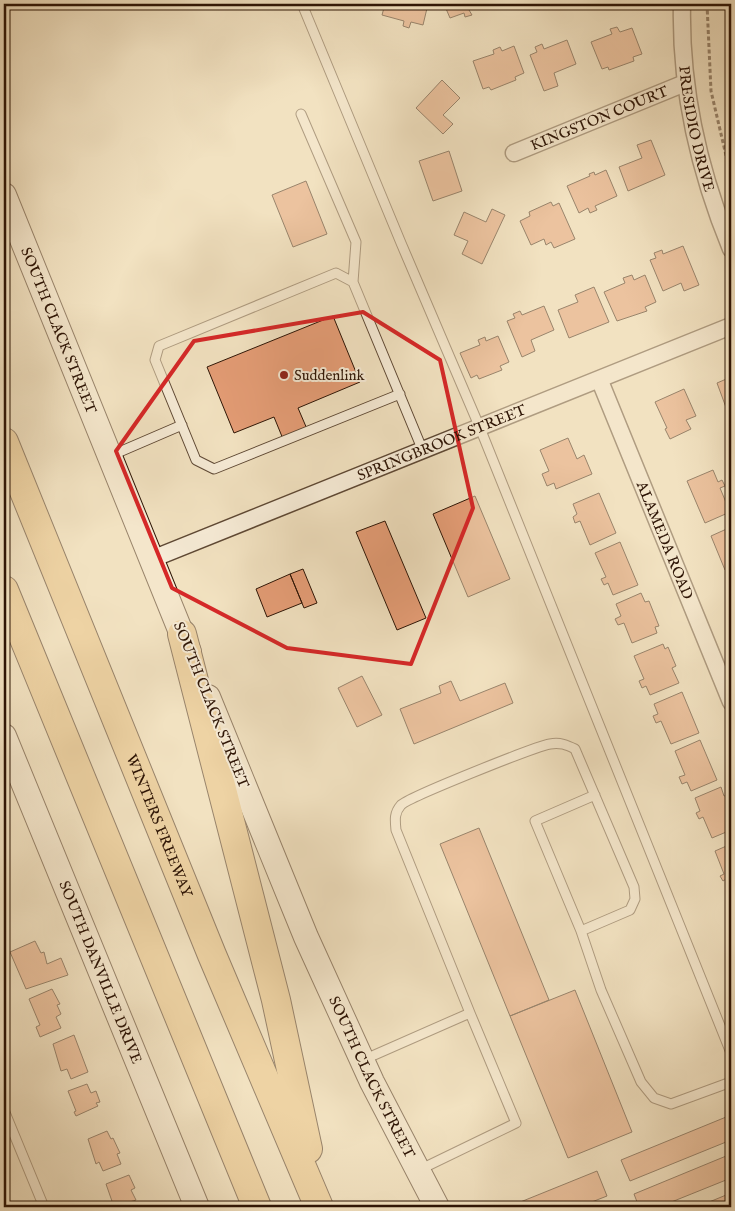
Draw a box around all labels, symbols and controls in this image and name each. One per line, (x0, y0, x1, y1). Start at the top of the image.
street label: PRESIDIO DRIVE (675, 65, 719, 194)
street label: KINGSTON COURT (528, 81, 671, 155)
street label: SOUTH CLACK STREET (17, 244, 101, 416)
place label: Suddenlink (294, 366, 365, 385)
marker: Suddenlink (278, 369, 290, 381)
street label: SPRINGBROOK STREET (354, 400, 529, 485)
street label: ALAMEDA ROAD (632, 477, 698, 602)
street label: SOUTH CLACK STREET (169, 619, 253, 791)
street label: WINTERS FREEWAY (122, 751, 197, 901)
street label: SOUTH DANVILLE DRIVE (55, 878, 147, 1066)
street label: SOUTH CLACK STREET (325, 993, 419, 1161)

